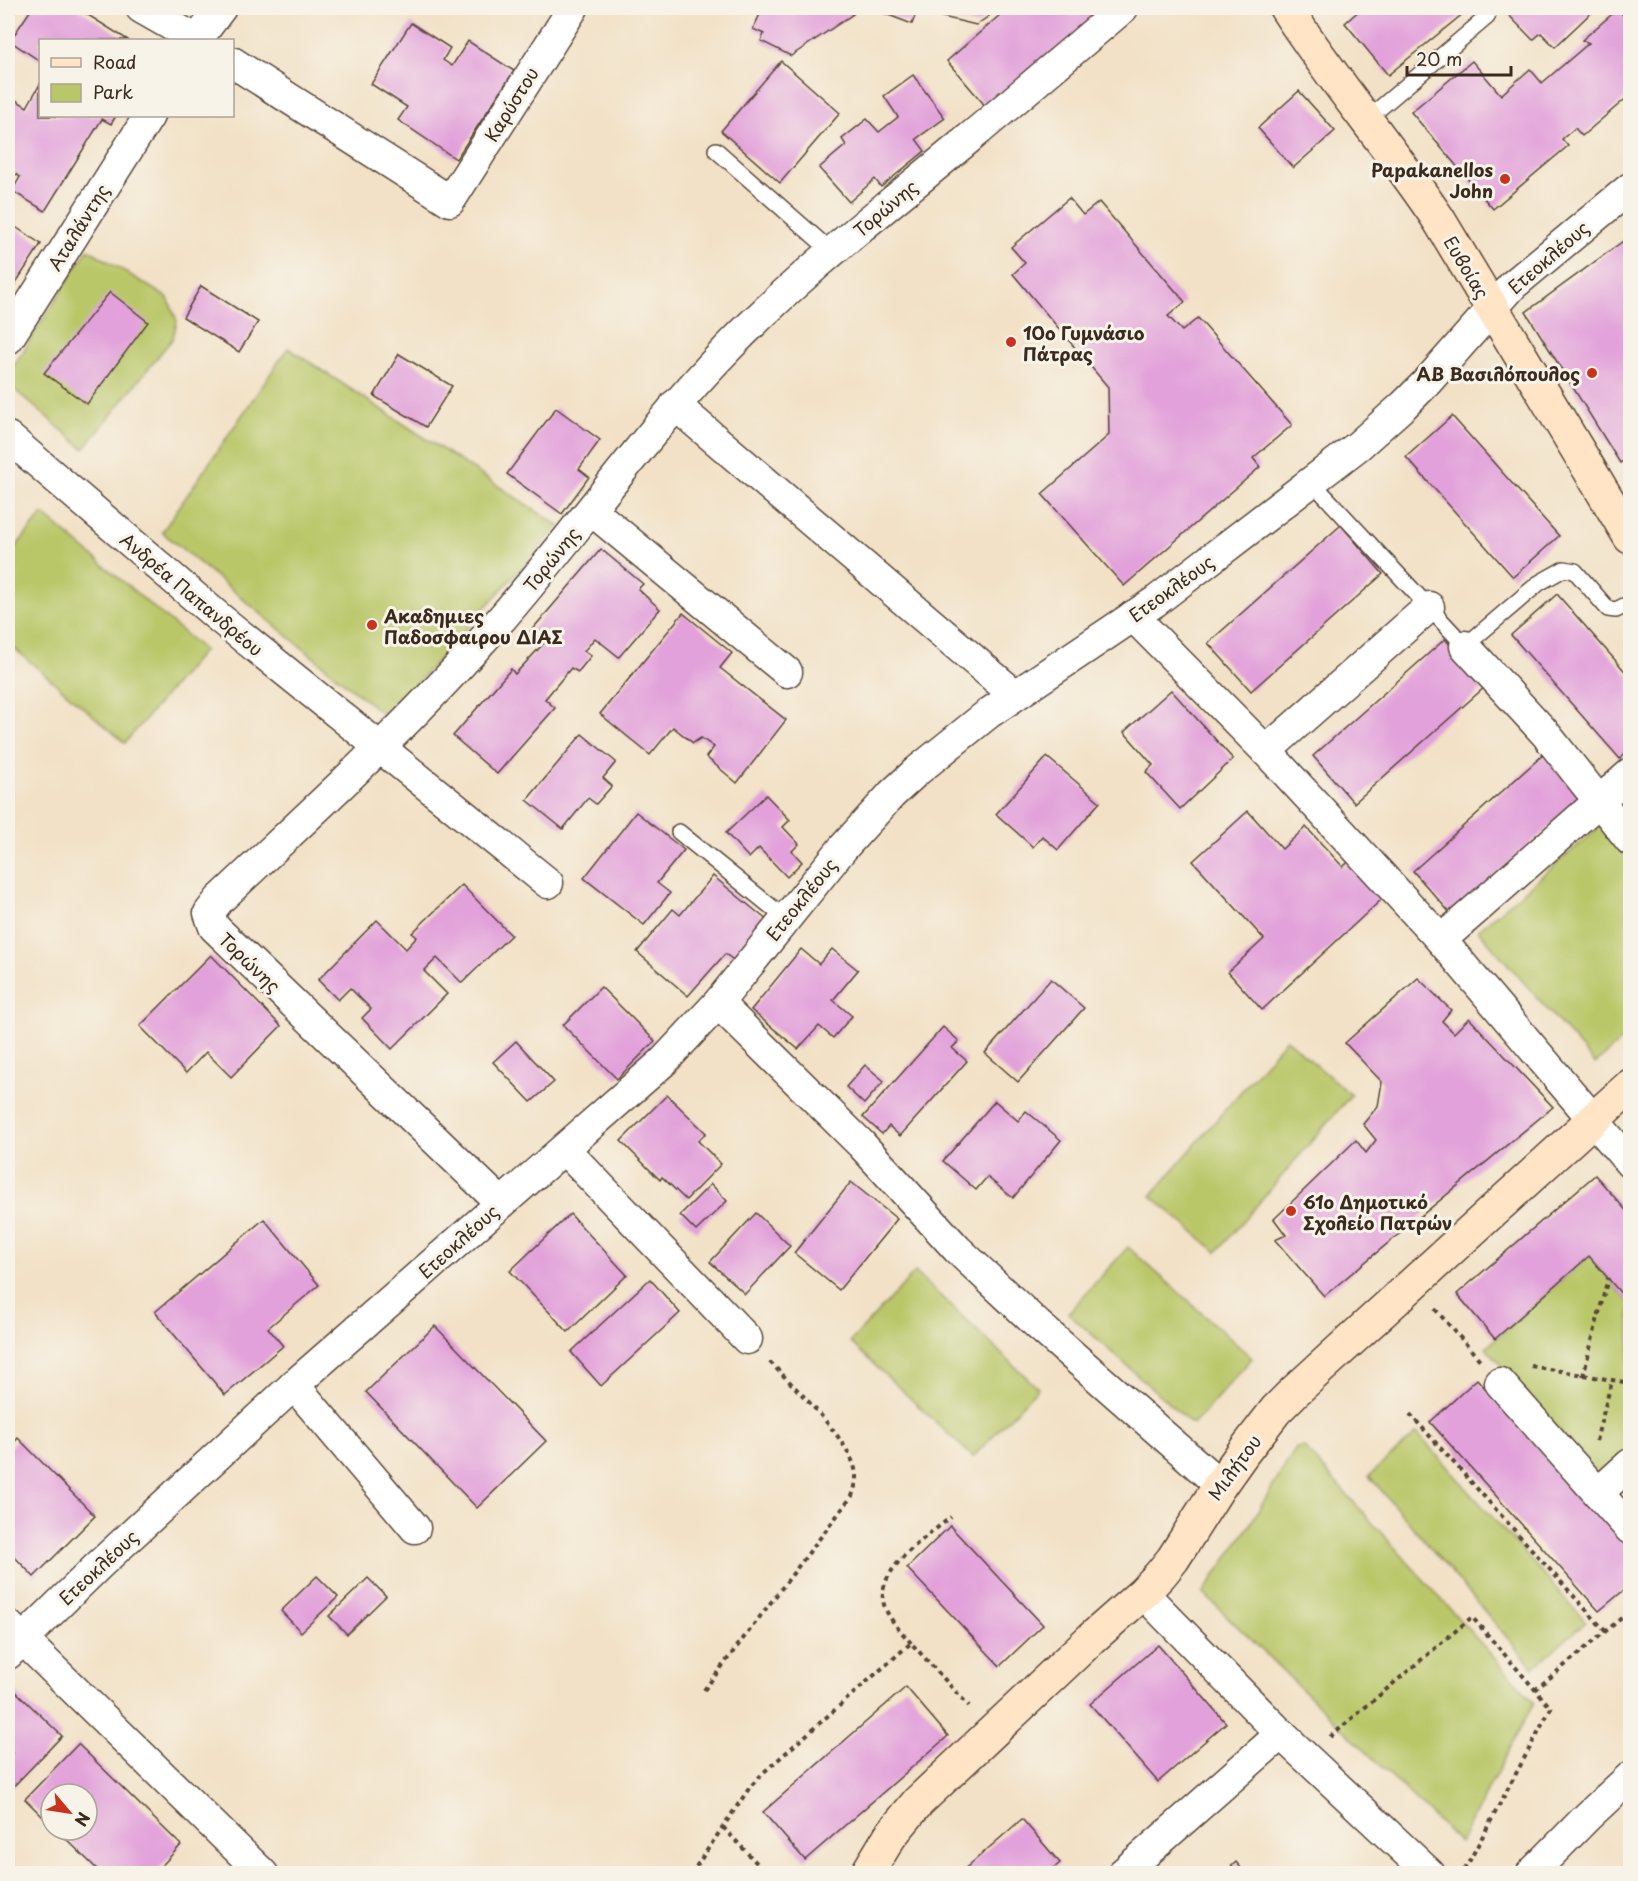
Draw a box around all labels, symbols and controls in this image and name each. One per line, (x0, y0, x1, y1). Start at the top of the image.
legend (39, 39, 234, 117)
scale bar (1407, 39, 1510, 77)
text: 20 m (1416, 45, 1462, 72)
text: Road (93, 48, 137, 75)
street label: Καρύστου (477, 61, 545, 147)
text: Park (93, 78, 133, 105)
place label: Papakanellos John (1371, 156, 1493, 204)
marker: Papakanellos John (1498, 172, 1512, 186)
street label: Τορώνης (847, 173, 923, 243)
street label: Αταλάντης (41, 178, 115, 276)
street label: Ετεοκλέους (1502, 214, 1594, 300)
street label: Ευβοίας (1438, 230, 1496, 304)
place label: 10ο Γυμνάσιο Πάτρας (1023, 319, 1145, 367)
marker: 10ο Γυμνάσιο Πάτρας (1004, 335, 1018, 349)
place label: ΑΒ Βασιλόπουλος (1416, 360, 1580, 387)
marker: ΑΒ Βασιλόπουλος (1585, 366, 1599, 380)
street label: Τορώνης (516, 521, 586, 597)
street label: Ανδρέα Παπανδρέου (115, 526, 269, 662)
street label: Ετεοκλέους (1123, 548, 1219, 628)
place label: Ακαδημιες Παδοσφαιρου ΔΙΑΣ (383, 602, 563, 650)
marker: Ακαδημιες Παδοσφαιρου ΔΙΑΣ (365, 618, 379, 632)
street label: Ετεοκλέους (759, 852, 843, 946)
street label: Τορώνης (213, 926, 287, 998)
place label: 61ο Δημοτικό Σχολείο Πατρών (1303, 1188, 1452, 1236)
street label: Ετεοκλέους (412, 1198, 504, 1284)
marker: 61ο Δημοτικό Σχολείο Πατρών (1284, 1204, 1298, 1218)
street label: Μιλήτου (1201, 1429, 1267, 1505)
street label: Ετεοκλέους (52, 1523, 144, 1611)
north arrow (39, 1782, 99, 1842)
text: N (69, 1808, 97, 1831)

